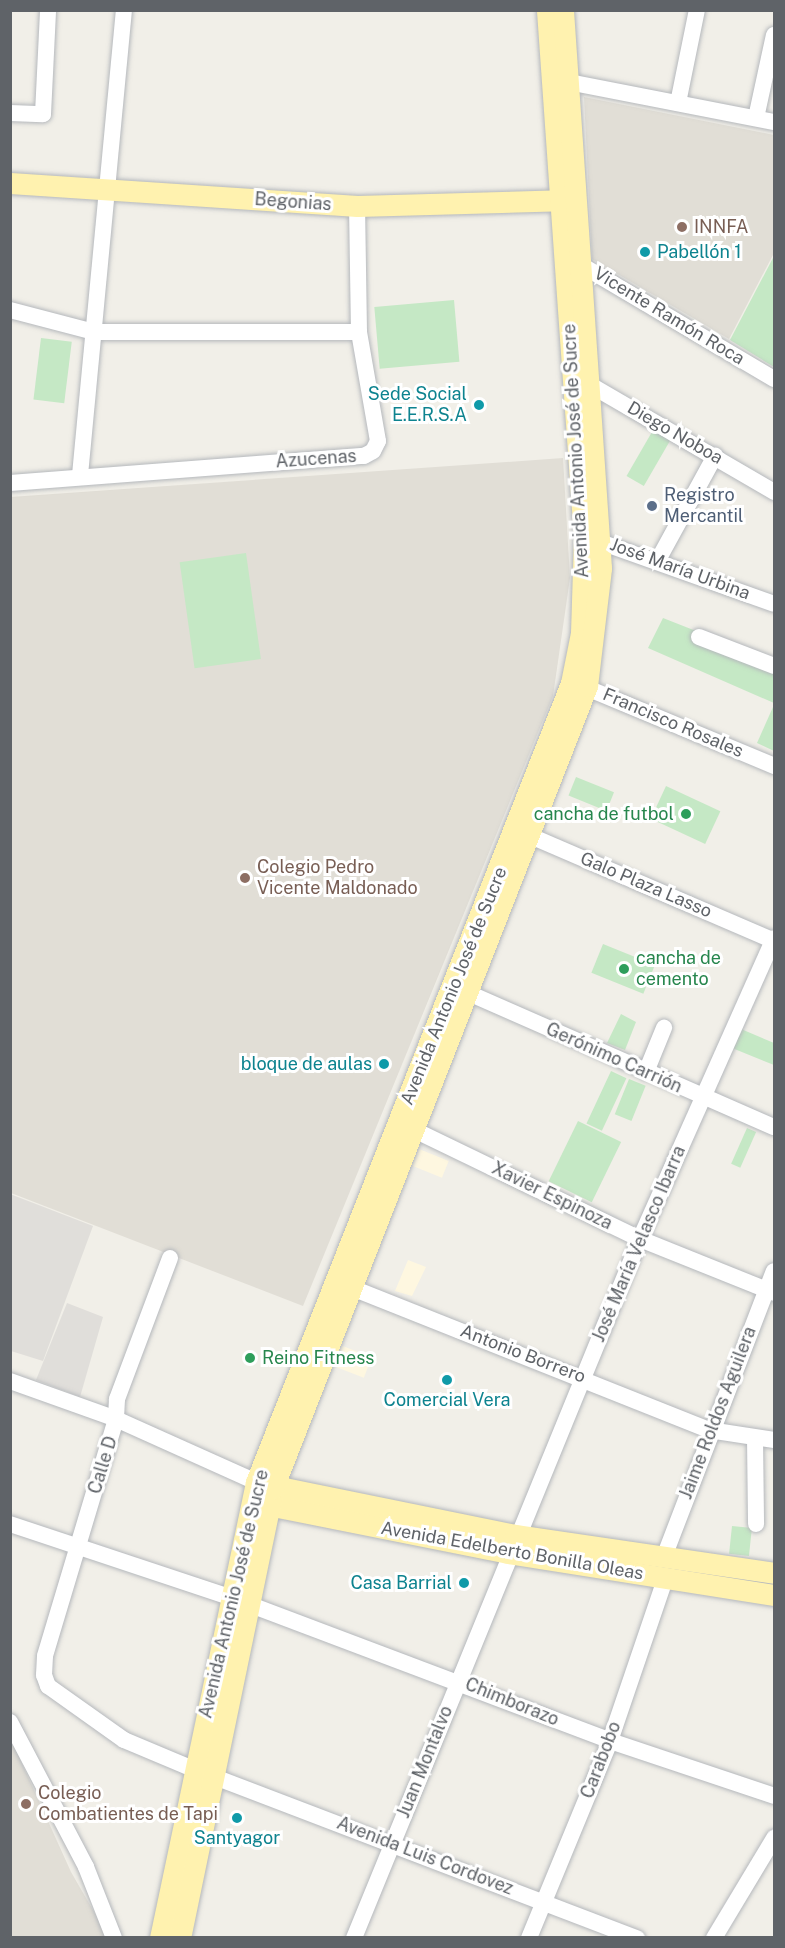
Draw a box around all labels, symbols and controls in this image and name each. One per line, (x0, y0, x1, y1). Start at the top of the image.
street label: Begonias (254, 189, 332, 215)
place label: INNFA (694, 216, 749, 238)
marker: INNFA (675, 220, 689, 234)
place label: Pabellón 1 (657, 241, 742, 263)
marker: Pabellón 1 (638, 245, 652, 259)
street label: Vicente Ramón Roca (590, 262, 748, 370)
street label: Avenida Antonio José de Sucre (559, 323, 593, 579)
place label: Sede Social E.E.R.S.A (368, 384, 467, 426)
street label: Diego Noboa (623, 397, 727, 469)
marker: Sede Social E.E.R.S.A (472, 398, 486, 412)
street label: Azucenas (275, 445, 357, 473)
place label: Registro Mercantil (664, 485, 744, 528)
marker: Registro Mercantil (645, 499, 659, 513)
street label: José María Urbina (607, 534, 753, 604)
street label: Francisco Rosales (599, 684, 747, 762)
place label: cancha de futbol (533, 803, 674, 825)
marker: cancha de futbol (679, 807, 693, 821)
street label: Galo Plaza Lasso (577, 848, 715, 922)
place label: Colegio Pedro Vicente Maldonado (257, 857, 418, 900)
street label: Avenida Antonio José de Sucre (396, 864, 512, 1108)
marker: Colegio Pedro Vicente Maldonado (238, 871, 252, 885)
place label: cancha de cemento (636, 948, 721, 990)
marker: cancha de cemento (617, 962, 631, 976)
street label: Gerónimo Carrión (543, 1018, 685, 1098)
place label: bloque de aulas (240, 1053, 372, 1075)
marker: bloque de aulas (377, 1057, 391, 1071)
street label: José María Velasco Ibarra (588, 1142, 690, 1346)
street label: Xavier Espinoza (488, 1157, 616, 1235)
street label: Antonio Borrero (457, 1320, 589, 1388)
street label: Jaime Roldos Aguilera (675, 1323, 761, 1503)
place label: Reino Fitness (262, 1347, 374, 1369)
marker: Reino Fitness (243, 1351, 257, 1365)
marker: Comercial Vera (440, 1373, 454, 1387)
place label: Comercial Vera (383, 1389, 511, 1411)
street label: Calle D (84, 1433, 122, 1497)
street label: Avenida Antonio José de Sucre (195, 1467, 273, 1721)
street label: Avenida Edelberto Bonilla Oleas (379, 1517, 645, 1585)
place label: Casa Barrial (350, 1572, 452, 1594)
marker: Casa Barrial (457, 1576, 471, 1590)
street label: Chimborazo (462, 1673, 562, 1731)
street label: Juan Montalvo (393, 1703, 457, 1821)
street label: Carabobo (576, 1718, 626, 1802)
place label: Colegio Combatientes de Tapi (38, 1783, 218, 1826)
marker: Colegio Combatientes de Tapi (19, 1797, 33, 1811)
marker: Santyagor (230, 1811, 244, 1825)
street label: Avenida Luis Cordovez (334, 1812, 516, 1900)
place label: Santyagor (194, 1827, 280, 1849)

